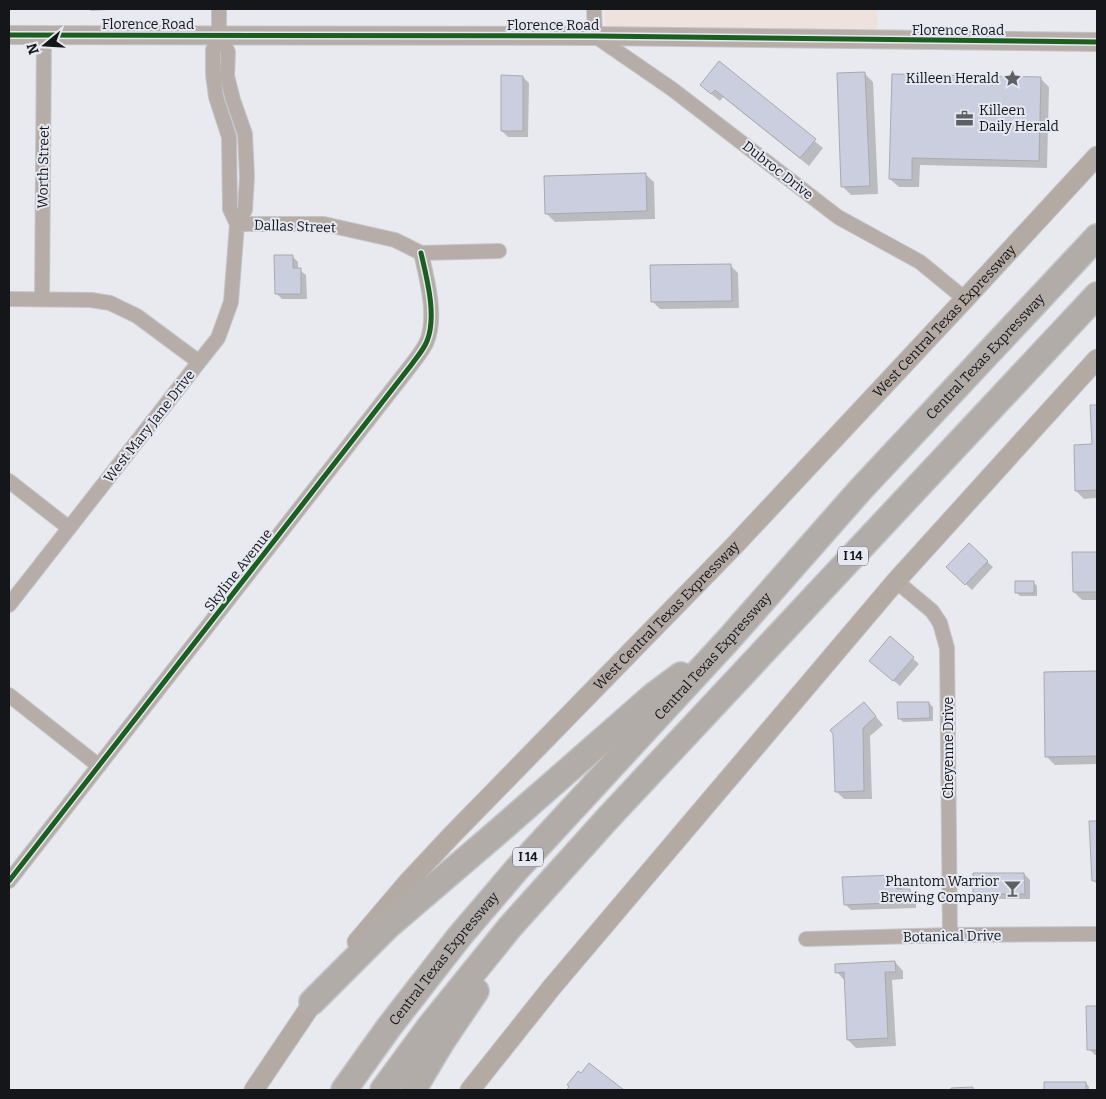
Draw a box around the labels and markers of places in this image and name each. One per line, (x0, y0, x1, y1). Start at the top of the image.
place icon: Killeen Herald (1003, 68, 1023, 88)
place label: Killeen Herald (906, 70, 999, 87)
place label: Killeen Daily Herald (979, 102, 1059, 135)
office icon: Killeen Daily Herald (955, 108, 975, 128)
place label: Phantom Warrior Brewing Company (880, 873, 1000, 906)
bar icon: Phantom Warrior Brewing Company (1003, 879, 1023, 899)

